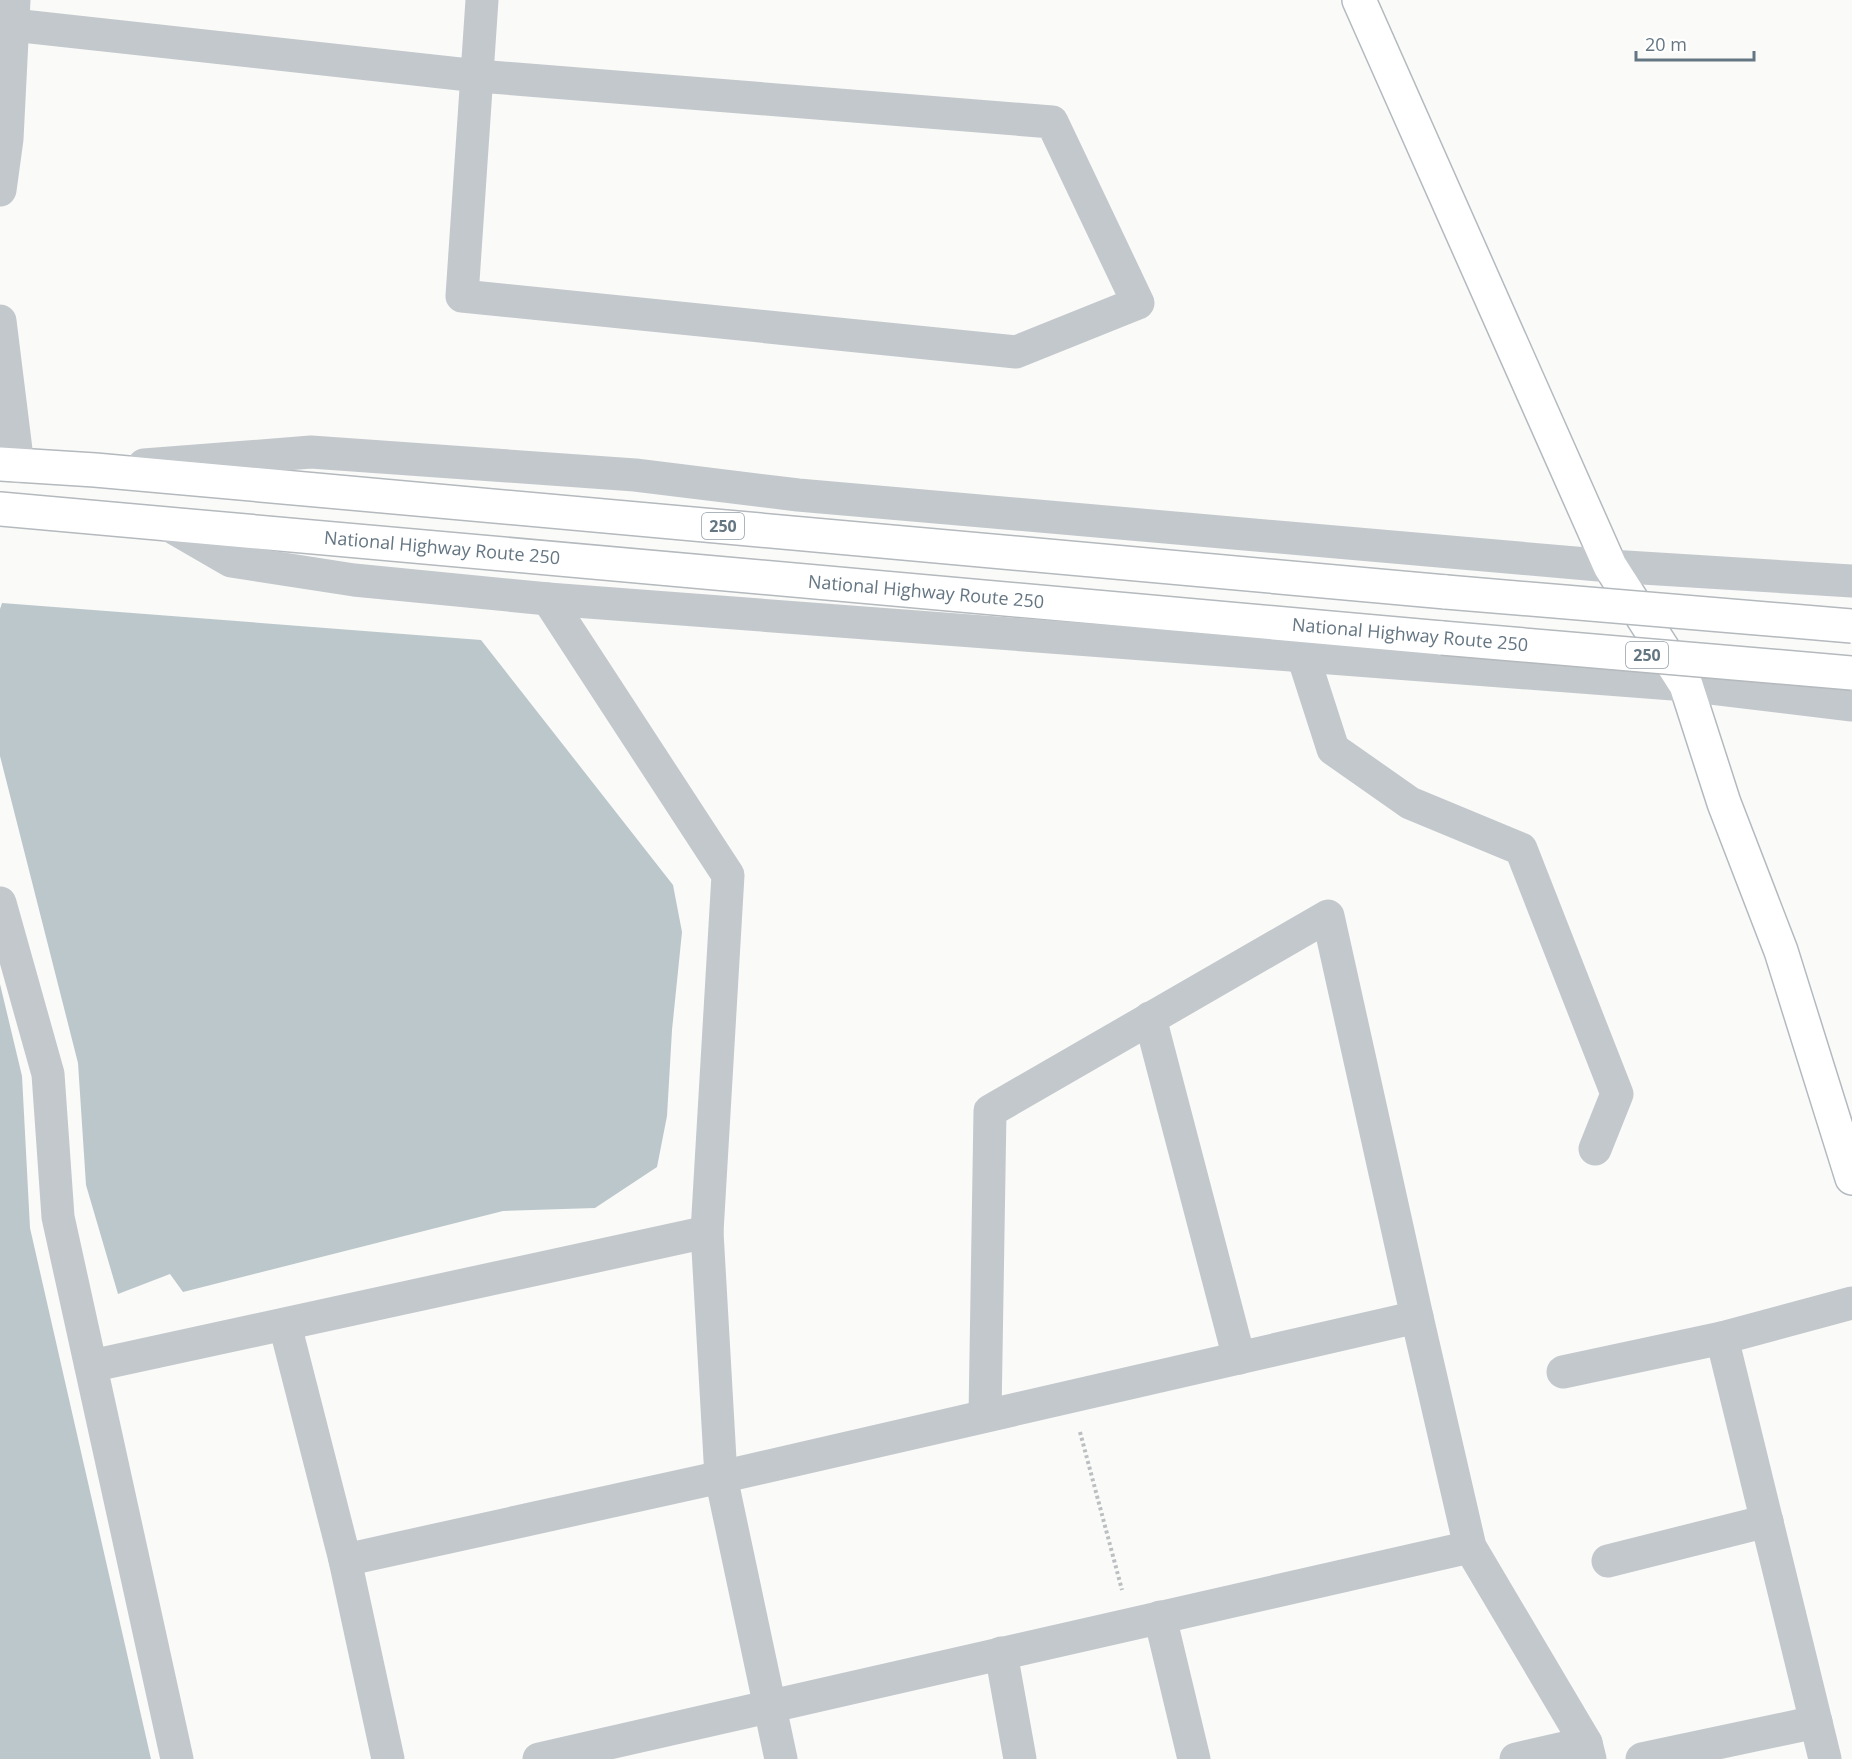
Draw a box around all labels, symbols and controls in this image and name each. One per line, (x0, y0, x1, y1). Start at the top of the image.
scale bar (1636, 24, 1754, 62)
text: 20 m (1645, 32, 1687, 56)
road number: 250 (702, 513, 744, 539)
street label: National Highway Route 250 (323, 525, 561, 569)
street label: National Highway Route 250 (807, 569, 1045, 613)
street label: National Highway Route 250 (1291, 612, 1529, 656)
road number: 250 (1626, 642, 1668, 668)

